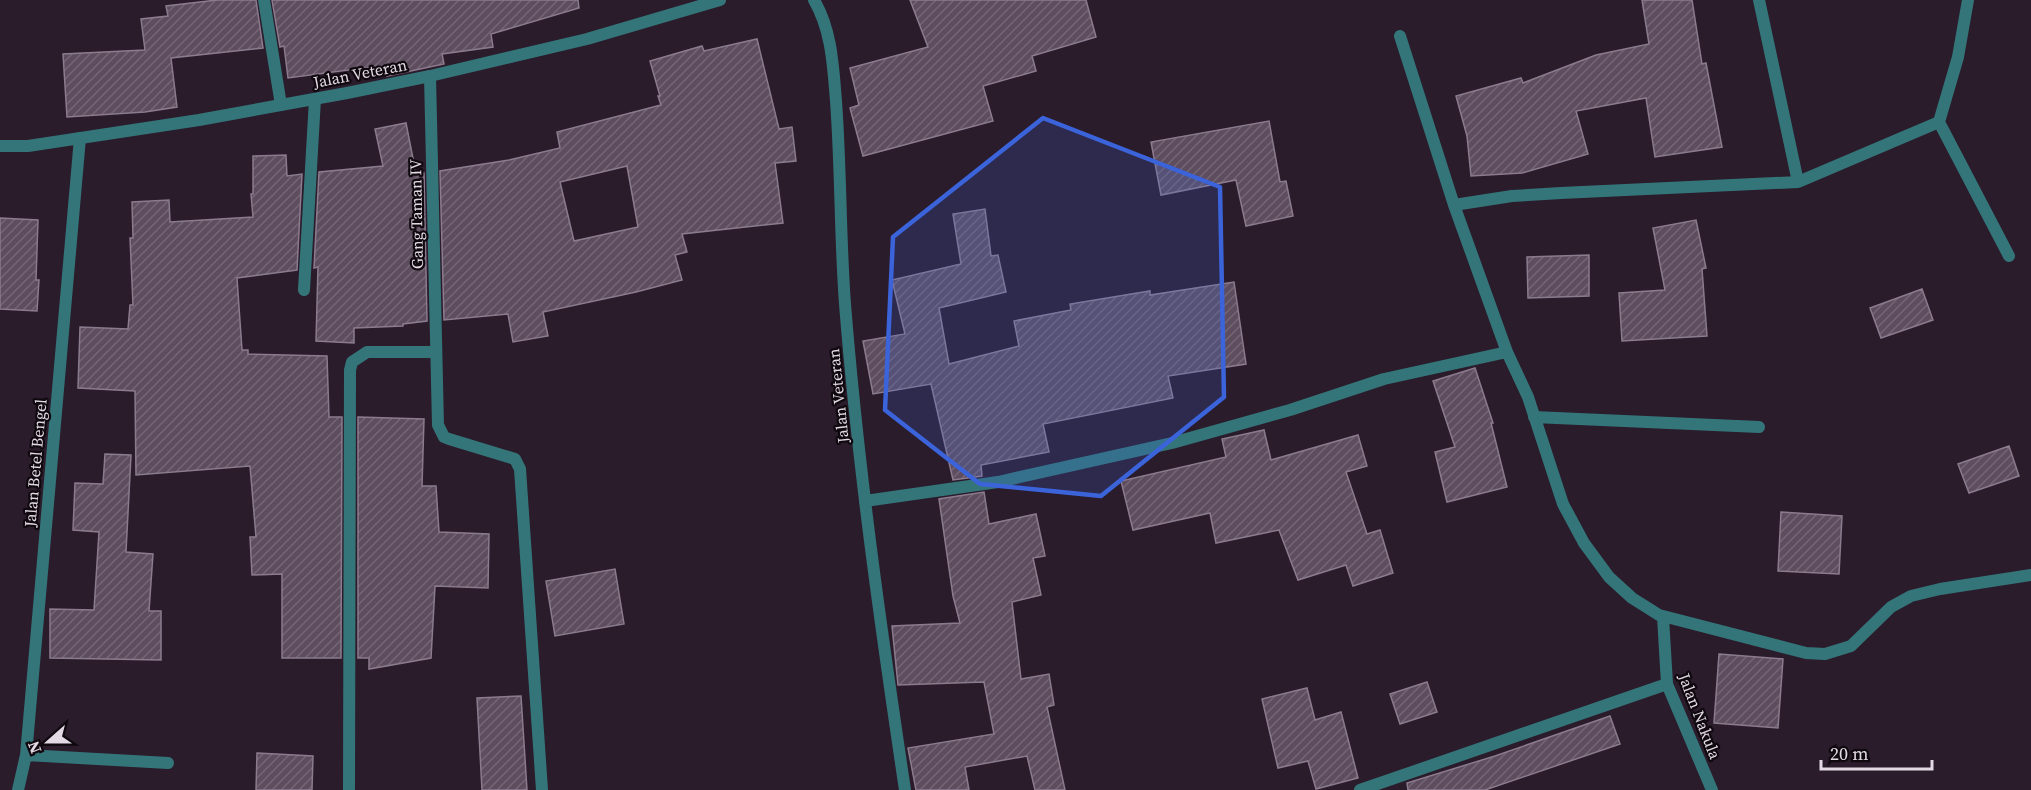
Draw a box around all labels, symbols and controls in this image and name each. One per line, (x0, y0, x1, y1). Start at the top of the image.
street label: Jalan Veteran (310, 53, 409, 93)
street label: Gang Taman IV (404, 159, 428, 269)
street label: Jalan Veteran (822, 347, 854, 445)
street label: Jalan Betel Bengel (18, 398, 52, 529)
street label: Jalan Nakula (1673, 669, 1727, 763)
north arrow (18, 712, 78, 772)
scale bar (1821, 733, 1932, 771)
text: N (22, 738, 46, 757)
text: 20 m (1830, 741, 1868, 766)

